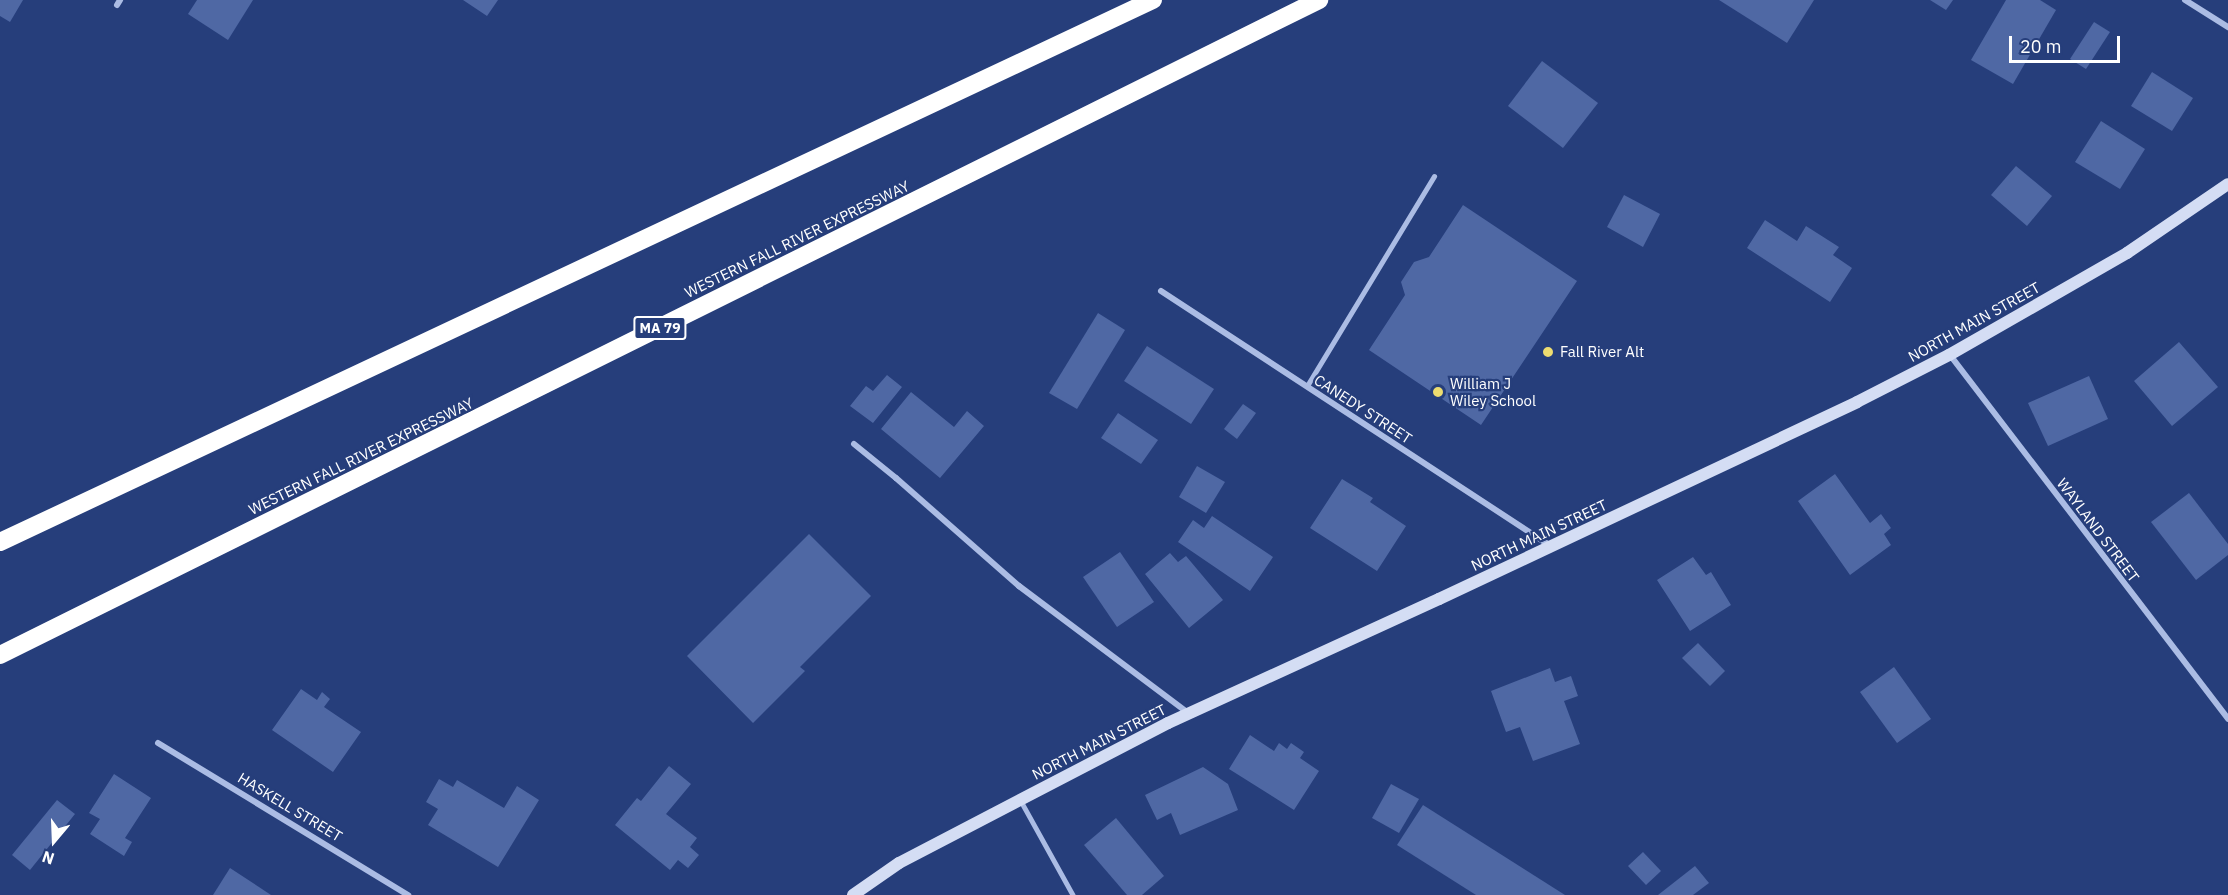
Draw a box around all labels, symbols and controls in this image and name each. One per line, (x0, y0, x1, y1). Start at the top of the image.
scale bar (2012, 24, 2123, 62)
text: 20 m (2020, 35, 2062, 58)
street label: WESTERN FALL RIVER EXPRESSWAY (682, 177, 912, 301)
street label: NORTH MAIN STREET (1905, 278, 2043, 366)
road number: MA 79 (633, 317, 687, 339)
place label: Fall River Alt (1560, 343, 1644, 361)
marker: Fall River Alt (1541, 345, 1555, 359)
street label: CANEDY STREET (1311, 371, 1415, 447)
place label: William J Wiley School (1450, 374, 1536, 409)
marker: William J Wiley School (1431, 385, 1445, 399)
street label: WESTERN FALL RIVER EXPRESSWAY (246, 394, 476, 518)
street label: WAYLAND STREET (2053, 475, 2143, 585)
street label: NORTH MAIN STREET (1468, 496, 1610, 574)
street label: NORTH MAIN STREET (1029, 700, 1169, 784)
street label: HASKELL STREET (235, 769, 345, 845)
north arrow (24, 811, 84, 871)
text: N (39, 847, 57, 869)

